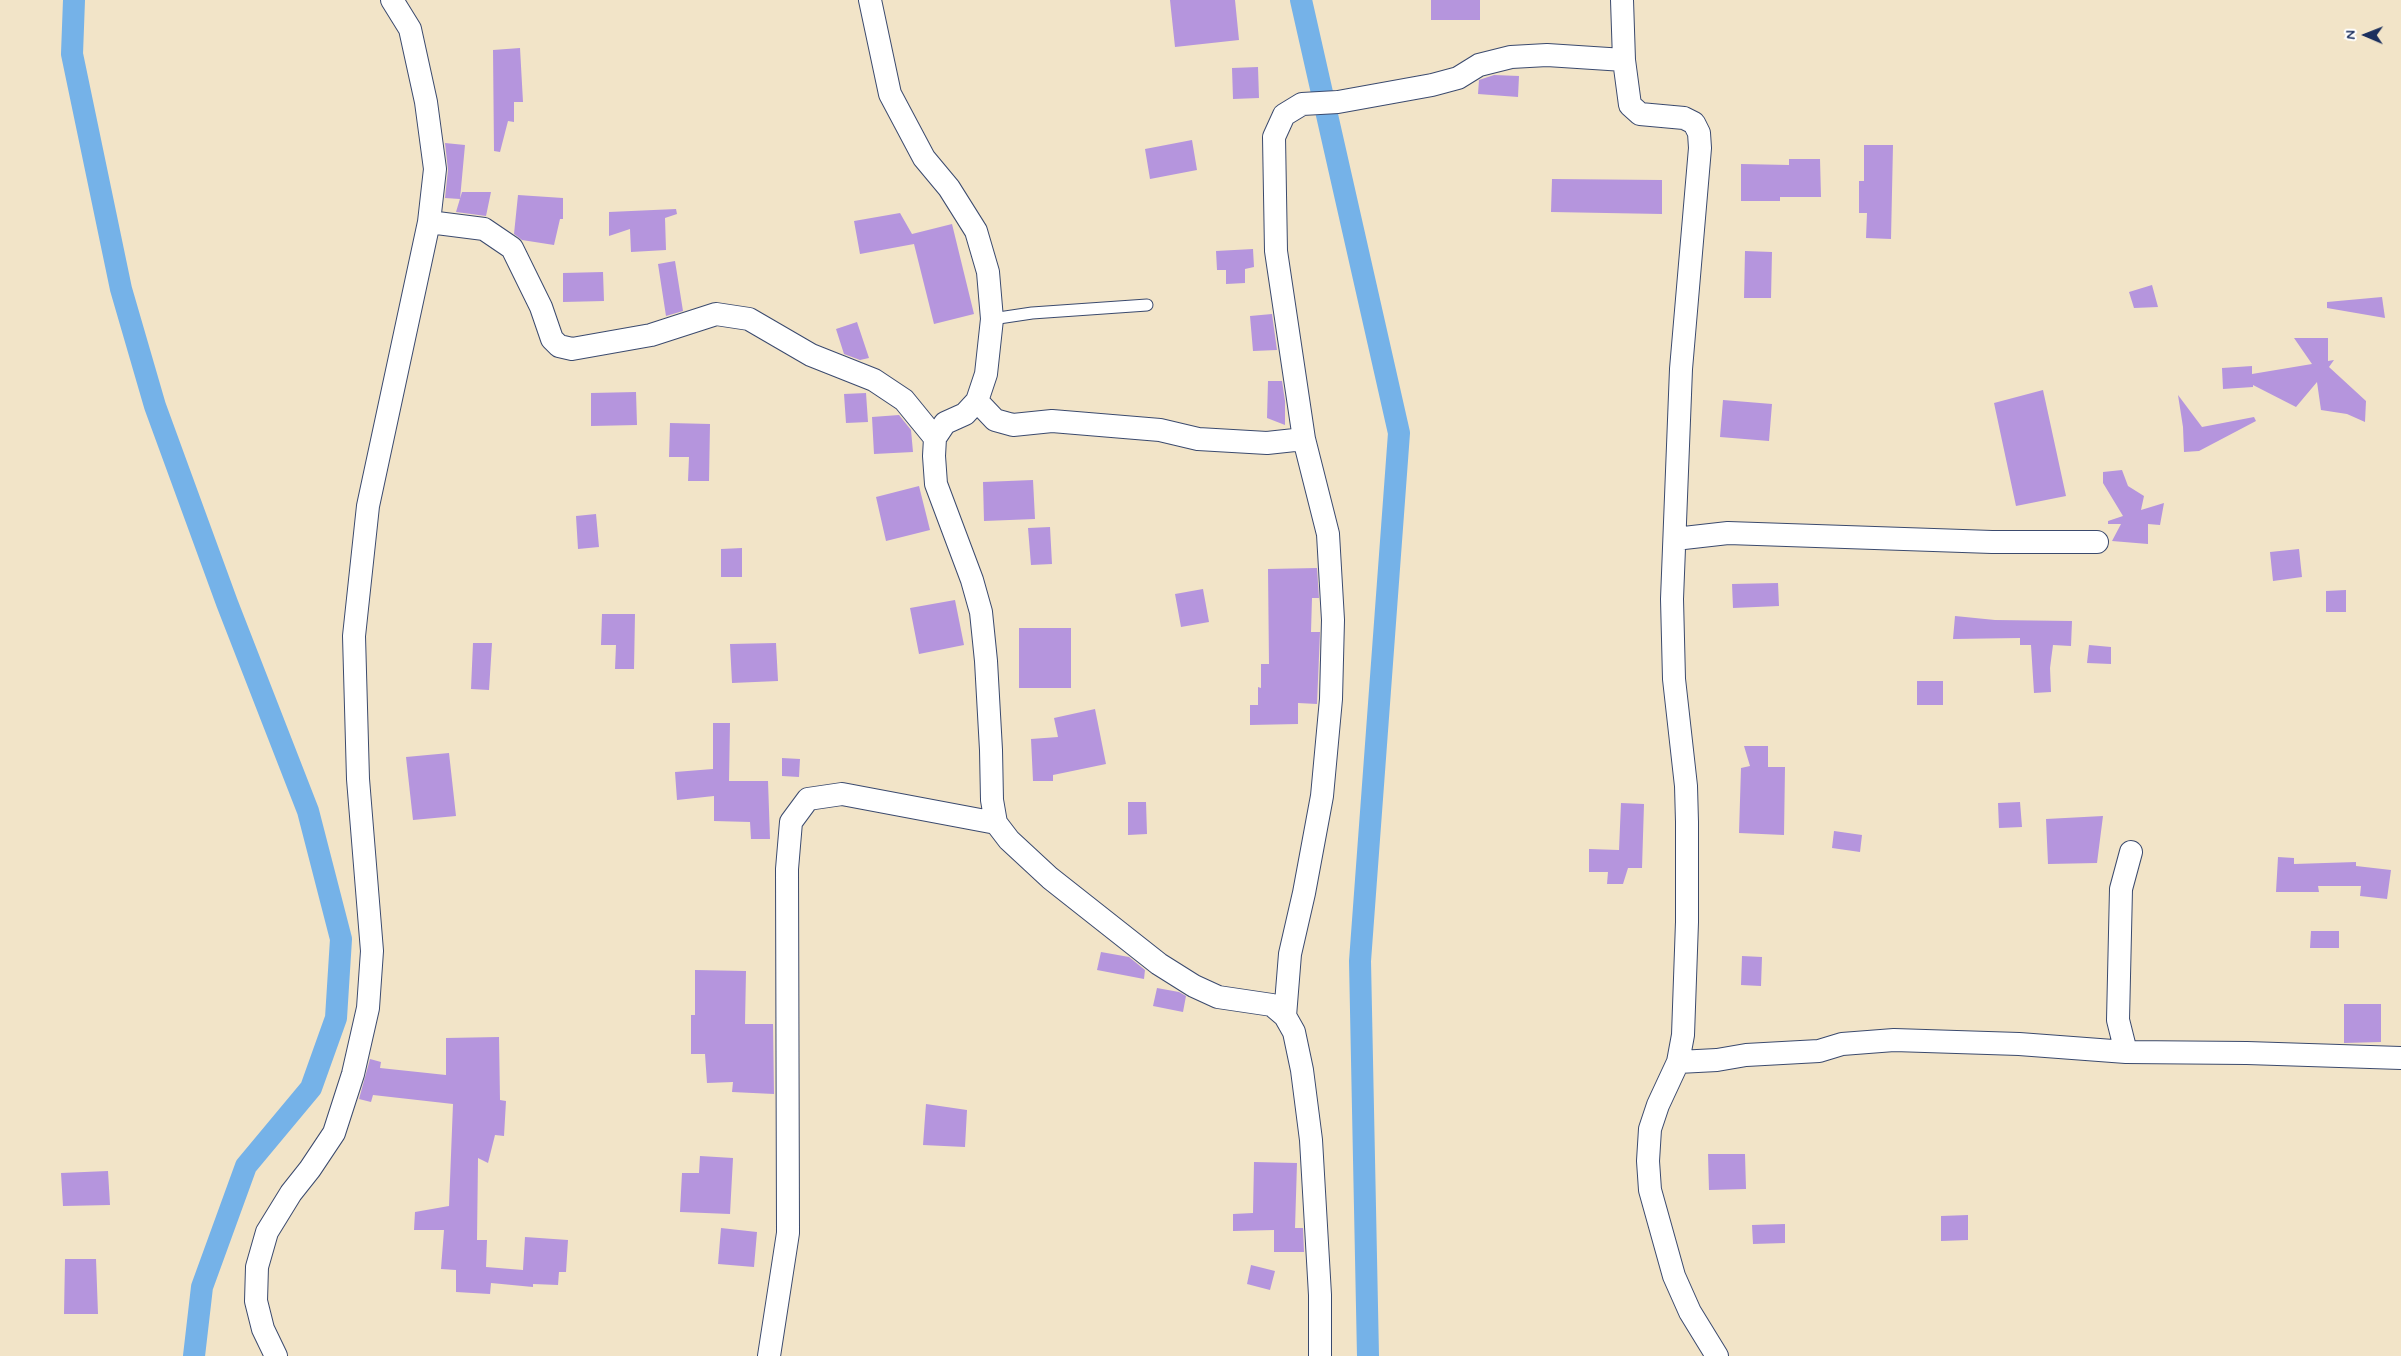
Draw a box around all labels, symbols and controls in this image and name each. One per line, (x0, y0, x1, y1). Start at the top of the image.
north arrow (2341, 10, 2391, 60)
text: N (2342, 30, 2360, 40)

